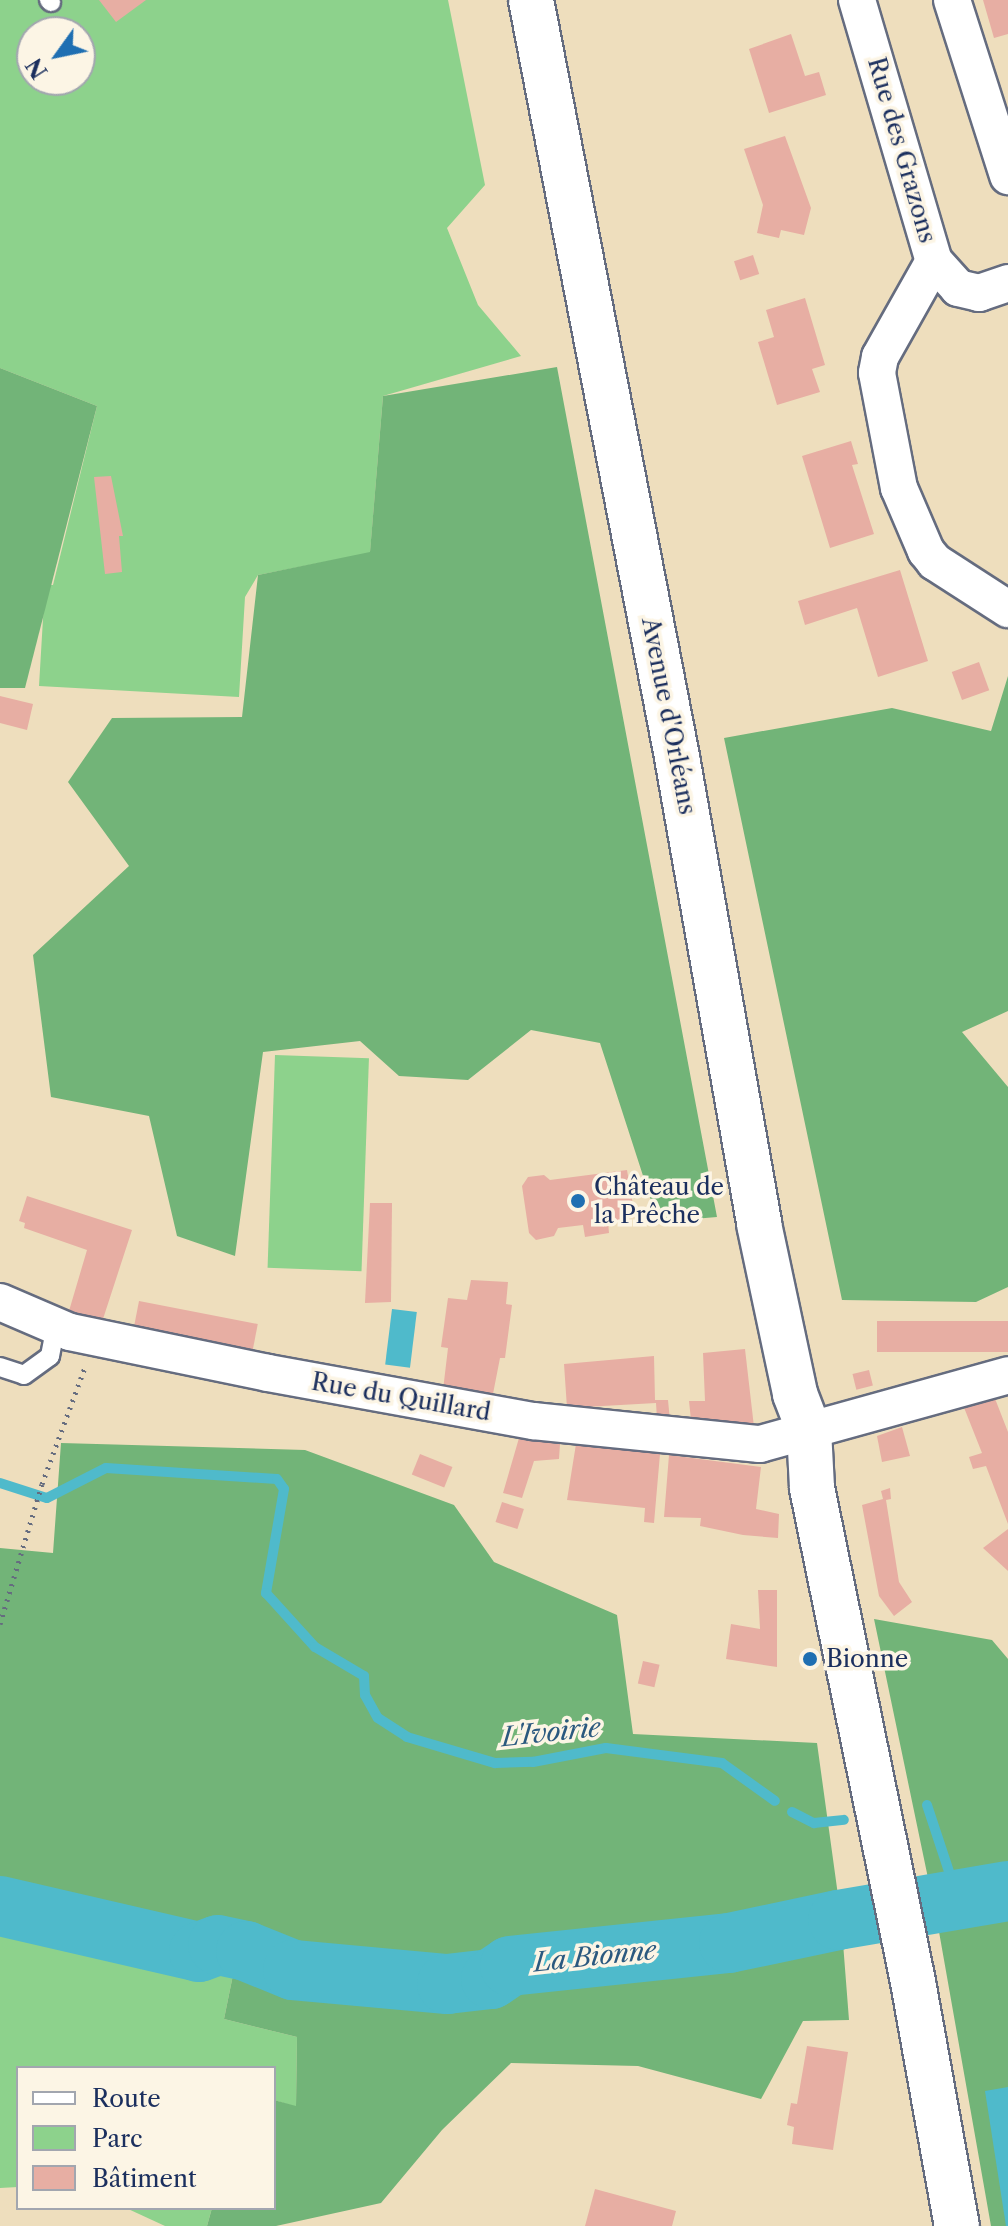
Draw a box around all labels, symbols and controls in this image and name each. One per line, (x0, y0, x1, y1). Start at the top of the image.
north arrow (16, 16, 96, 96)
text: N (21, 53, 54, 84)
street label: Rue des Grazons (862, 54, 942, 246)
street label: Avenue d'Orléans (636, 615, 702, 817)
place label: Château de la Prêche (594, 1173, 724, 1229)
marker: Château de la Prêche (569, 1192, 587, 1210)
street label: Rue du Quillard (309, 1367, 493, 1427)
place label: Bionne (826, 1645, 908, 1673)
marker: Bionne (801, 1650, 819, 1668)
water label: L'Ivoirie (500, 1712, 602, 1754)
water label: La Bionne (532, 1935, 658, 1979)
legend (16, 2066, 276, 2210)
text: Route (92, 2084, 161, 2113)
text: Parc (92, 2124, 143, 2153)
text: Bâtiment (92, 2164, 197, 2193)

